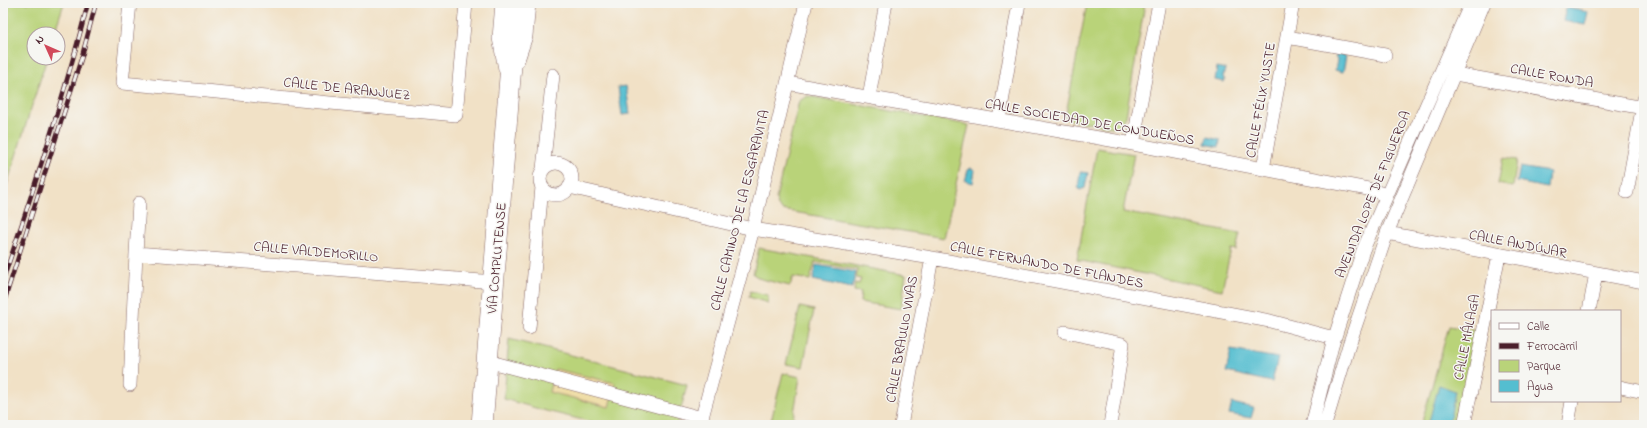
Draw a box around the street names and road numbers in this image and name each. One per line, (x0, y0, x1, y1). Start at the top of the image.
street label: CALLE FÉLIX YUSTE (1241, 41, 1282, 160)
street label: CALLE RONDA (1509, 59, 1595, 94)
street label: CALLE DE ARANJUEZ (282, 72, 411, 107)
street label: CALLE SOCIEDAD DE CONDUEÑOS (983, 94, 1196, 151)
street label: CALLE CAMINO DE LA ESGARAVITA (705, 108, 776, 313)
street label: AVENIDA LOPE DE FIGUEROA (1330, 108, 1417, 281)
street label: VÍA COMPLUTENSE (482, 202, 513, 316)
street label: CALLE ANDÚJAR (1467, 225, 1569, 264)
street label: CALLE FERNANDO DE FLANDES (948, 236, 1145, 295)
street label: CALLE VALDEMORILLO (253, 237, 379, 268)
street label: CALLE BRAULIO VIVAS (881, 274, 924, 404)
street label: CALLE MÁLAGA (1448, 292, 1486, 382)

